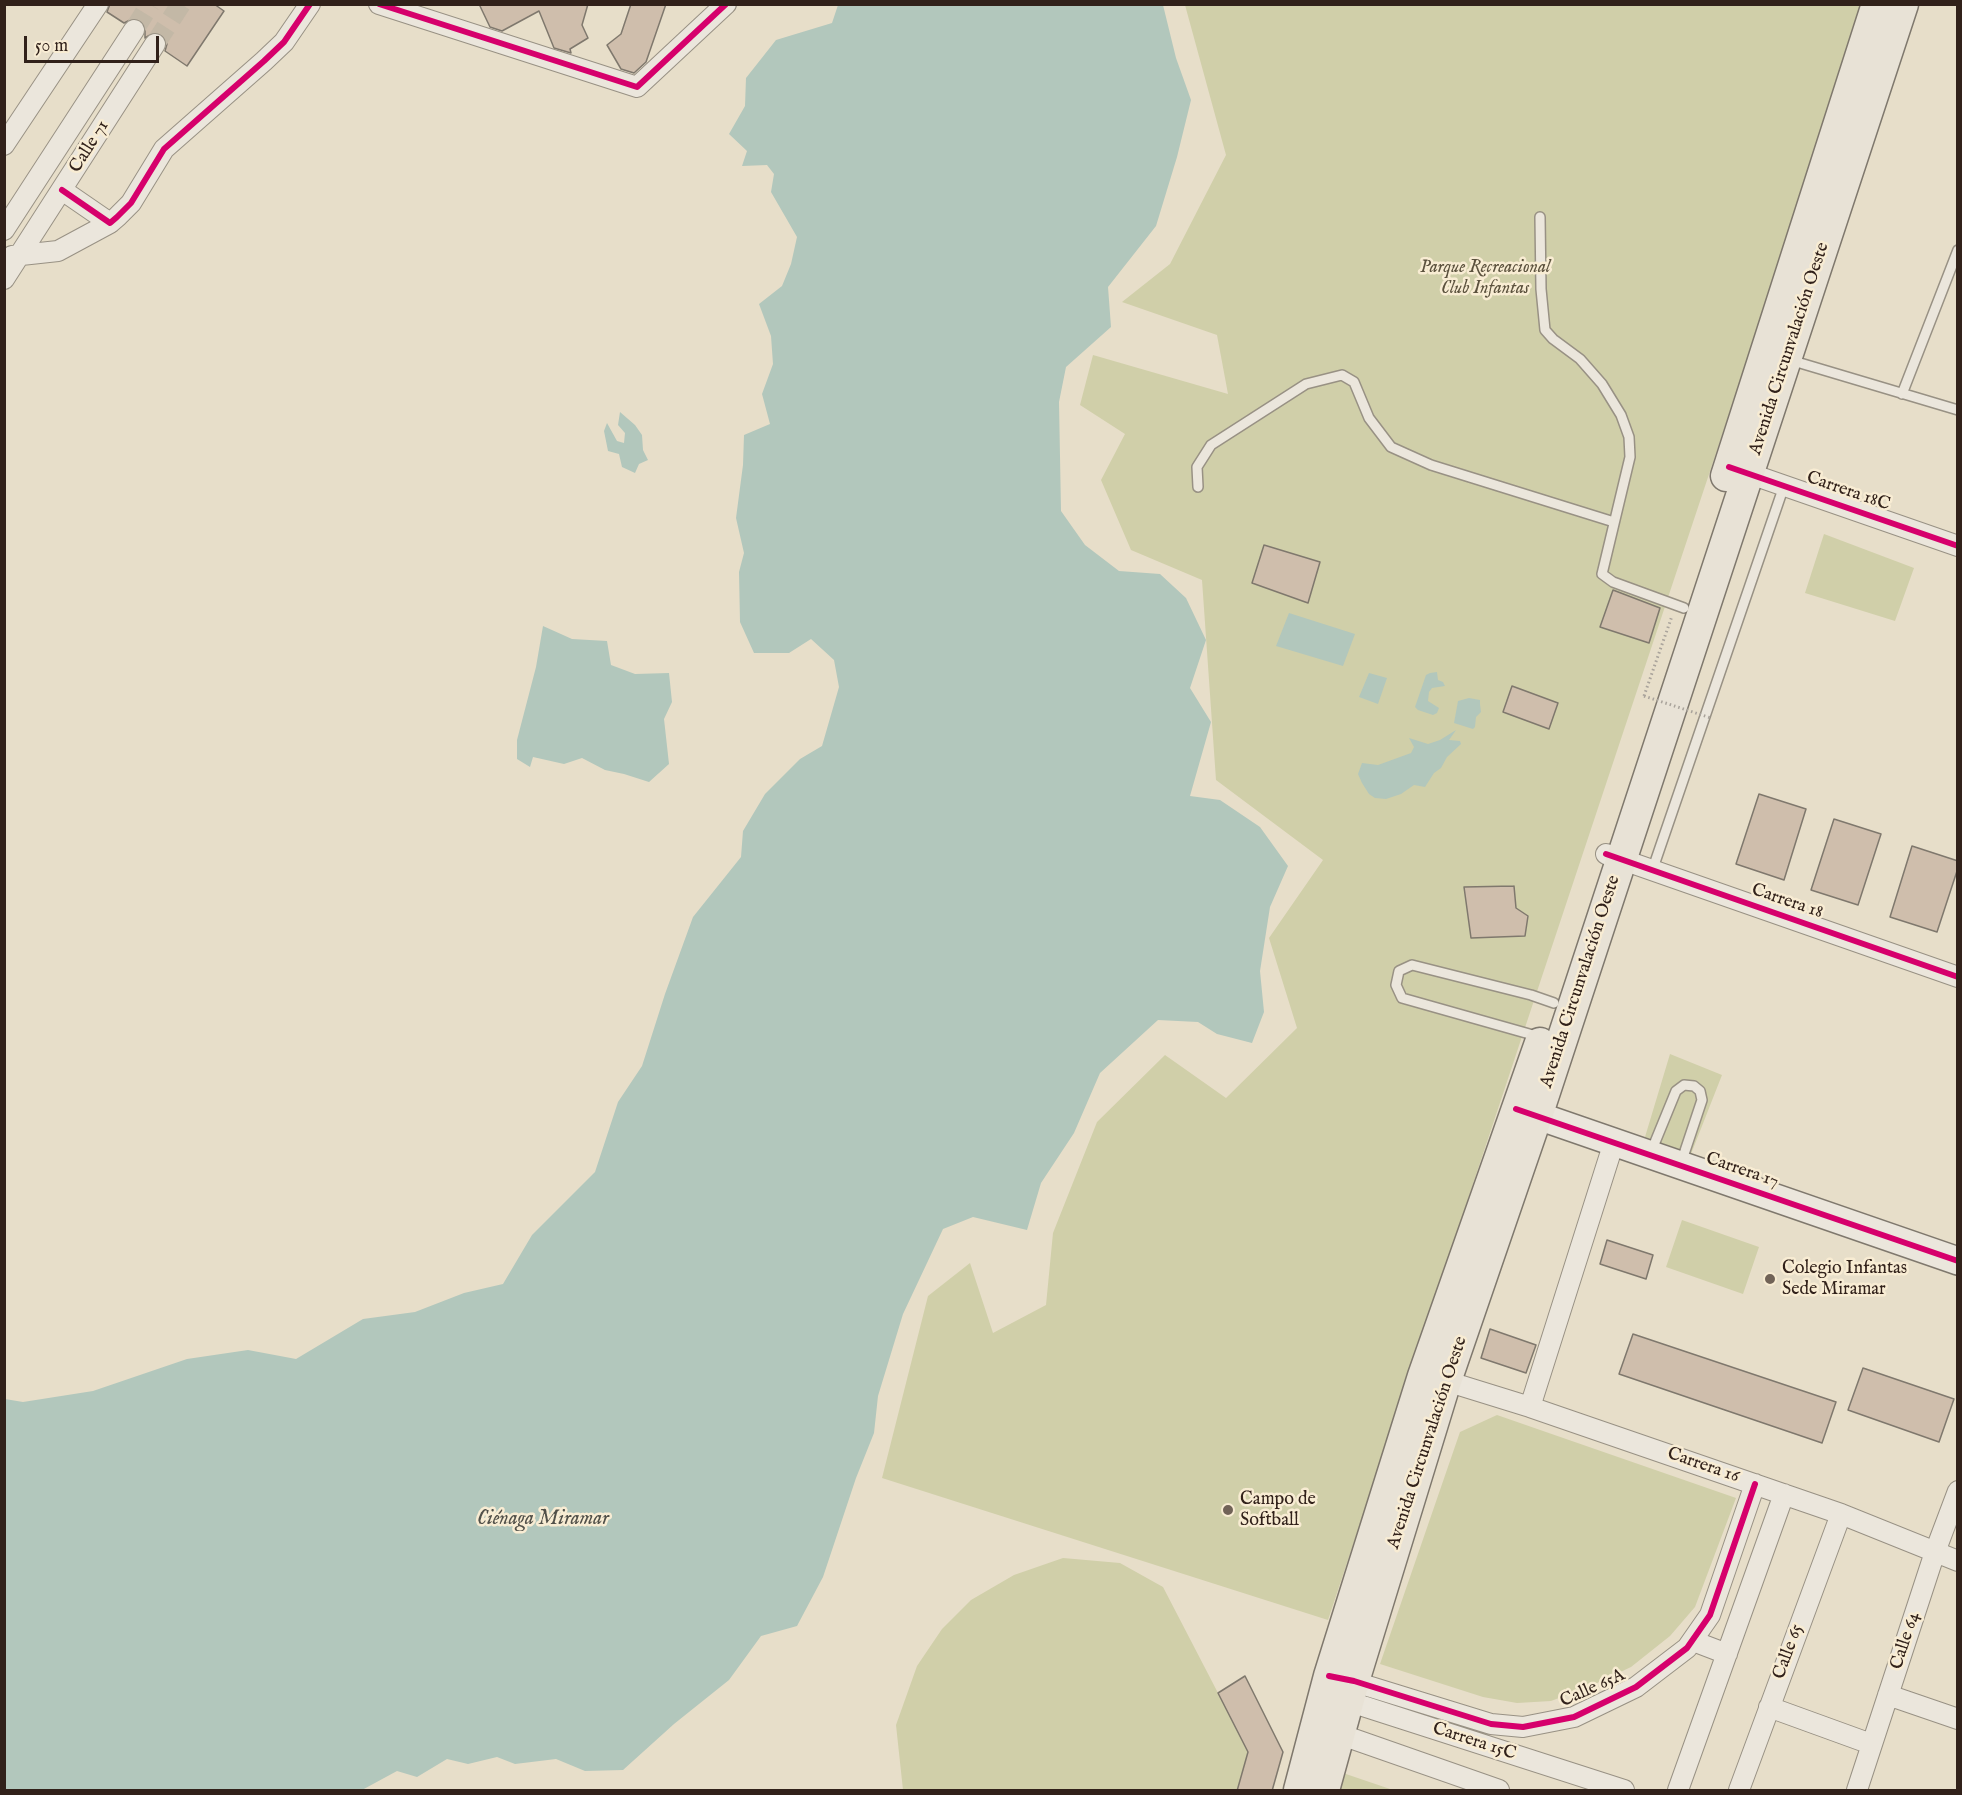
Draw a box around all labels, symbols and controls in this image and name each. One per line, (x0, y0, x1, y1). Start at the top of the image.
scale bar (27, 24, 162, 62)
text: 50 m (35, 35, 68, 58)
street label: Calle 71 (66, 117, 114, 177)
street label: Avenida Circunvalación Oeste (1745, 240, 1835, 458)
park label: Parque Recreacional Club Infantas (1420, 257, 1550, 300)
street label: Carrera 18C (1803, 468, 1893, 516)
street label: Avenida Circunvalación Oeste (1536, 873, 1626, 1091)
street label: Carrera 18 (1748, 880, 1826, 924)
street label: Carrera 17 (1703, 1148, 1781, 1194)
place label: Colegio Infantas Sede Miramar (1782, 1258, 1907, 1300)
marker: Colegio Infantas Sede Miramar (1763, 1272, 1777, 1286)
street label: Avenida Circunvalación Oeste (1383, 1334, 1473, 1552)
street label: Carrera 16 (1664, 1444, 1742, 1488)
place label: Campo de Softball (1240, 1489, 1316, 1532)
marker: Campo de Softball (1221, 1503, 1235, 1517)
water label: Ciénaga Miramar (477, 1508, 609, 1532)
street label: Calle 64 (1887, 1610, 1925, 1672)
street label: Calle 65 (1769, 1622, 1809, 1682)
street label: Calle 65A (1557, 1665, 1629, 1713)
street label: Carrera 15C (1430, 1718, 1518, 1766)

